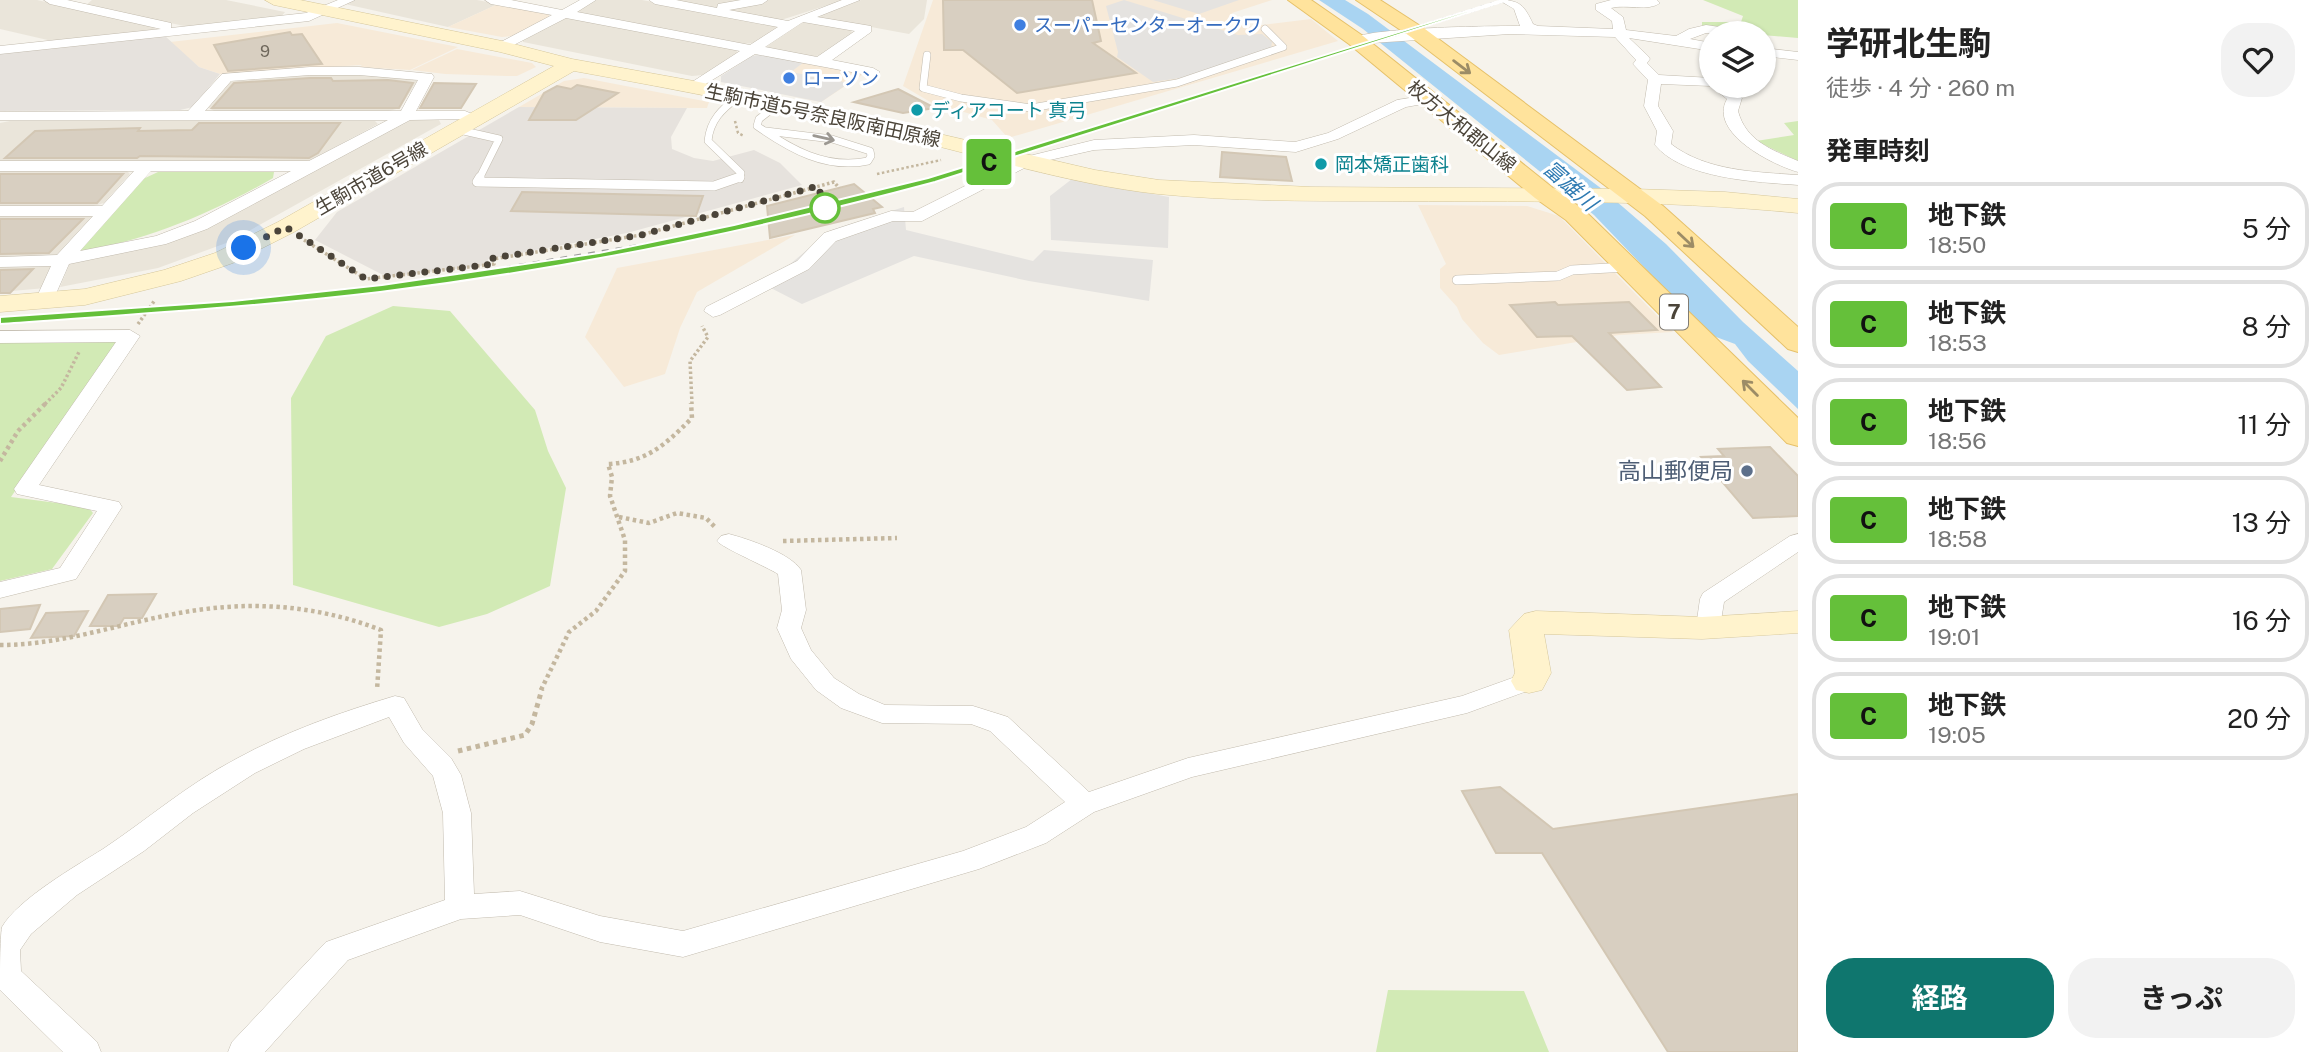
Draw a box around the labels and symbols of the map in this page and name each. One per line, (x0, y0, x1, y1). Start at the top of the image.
place label: スーパーセンターオークワ (1034, 14, 1262, 36)
marker: スーパーセンターオークワ (1012, 17, 1028, 33)
house number: 9 (260, 42, 270, 61)
one-way arrow (1453, 59, 1472, 74)
place label: ローソン (803, 67, 879, 89)
marker: ローソン (781, 70, 797, 86)
street label: 枚方大和郡山線 (1403, 76, 1521, 176)
street label: 生駒市道5号奈良阪南田原線 (703, 79, 943, 151)
place label: ディアコート 真弓 (931, 99, 1086, 121)
marker: ディアコート 真弓 (909, 102, 925, 118)
one-way arrow (812, 132, 835, 146)
street label: 生駒市道6号線 (311, 137, 431, 219)
line badge: C (966, 139, 1012, 185)
place label: 岡本矯正歯科 (1335, 153, 1449, 175)
marker: 岡本矯正歯科 (1313, 156, 1329, 172)
water label: 富雄川 (1538, 156, 1604, 217)
unlabelled marker (810, 193, 840, 223)
your location (226, 230, 261, 265)
one-way arrow (1677, 232, 1695, 248)
road number: 7 (1660, 294, 1688, 330)
one-way arrow (1742, 379, 1759, 396)
place label: 高山郵便局 (1618, 457, 1733, 484)
marker: 高山郵便局 (1739, 463, 1755, 479)

